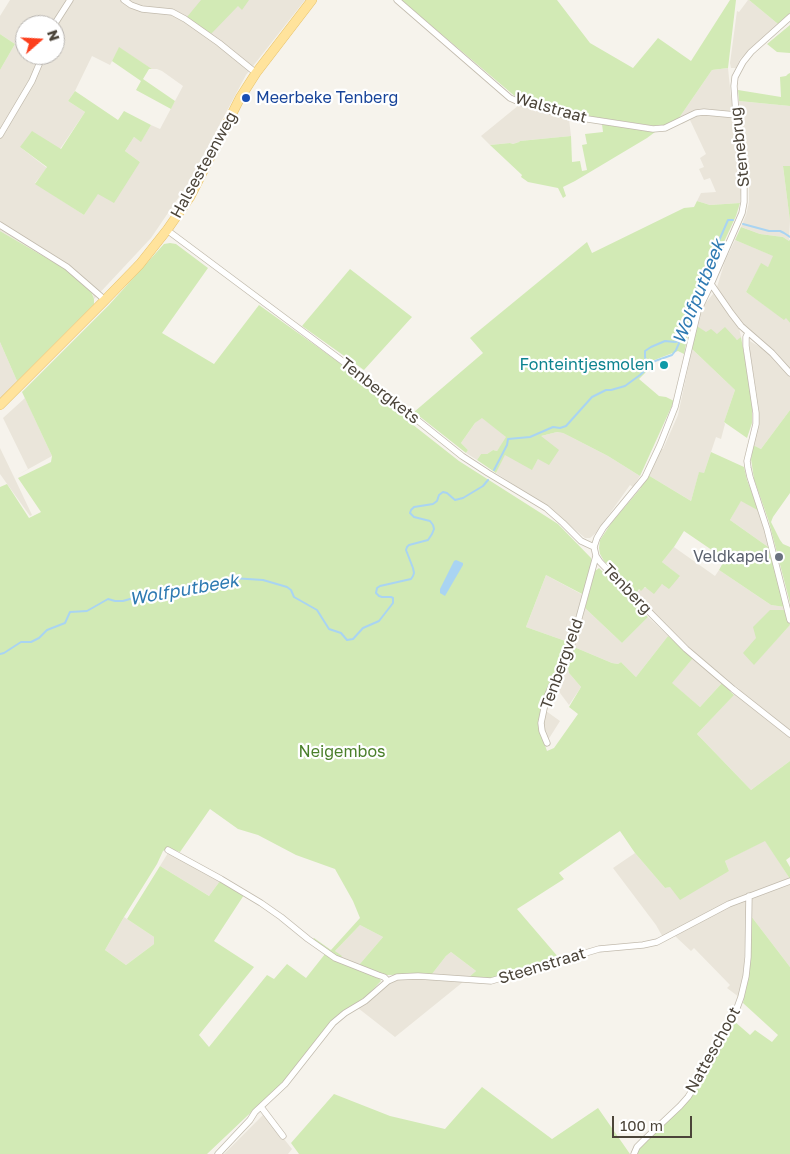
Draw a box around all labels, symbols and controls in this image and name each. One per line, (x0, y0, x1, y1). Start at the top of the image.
north arrow (15, 15, 65, 65)
text: N (44, 27, 63, 43)
place label: Meerbeke Tenberg (256, 88, 398, 108)
street label: Walstraat (513, 89, 589, 127)
marker: Meerbeke Tenberg (240, 92, 252, 104)
street label: Stenebrug (726, 106, 754, 188)
street label: Halsesteenweg (167, 108, 241, 222)
water label: Wolfputbeek (668, 237, 730, 347)
street label: Tenbergkets (336, 354, 424, 428)
place label: Fonteintjesmolen (519, 355, 654, 375)
marker: Fonteintjesmolen (658, 359, 670, 371)
place label: Veldkapel (693, 547, 769, 567)
marker: Veldkapel (773, 551, 785, 563)
street label: Tenberg (598, 560, 656, 618)
water label: Wolfputbeek (128, 570, 240, 610)
street label: Tenbergveld (537, 616, 587, 712)
park label: Neigembos (299, 742, 385, 762)
street label: Steenstraat (496, 944, 588, 988)
street label: Natteschoot (681, 1004, 745, 1096)
scale bar (615, 1106, 695, 1138)
text: 100 m (620, 1116, 663, 1134)

